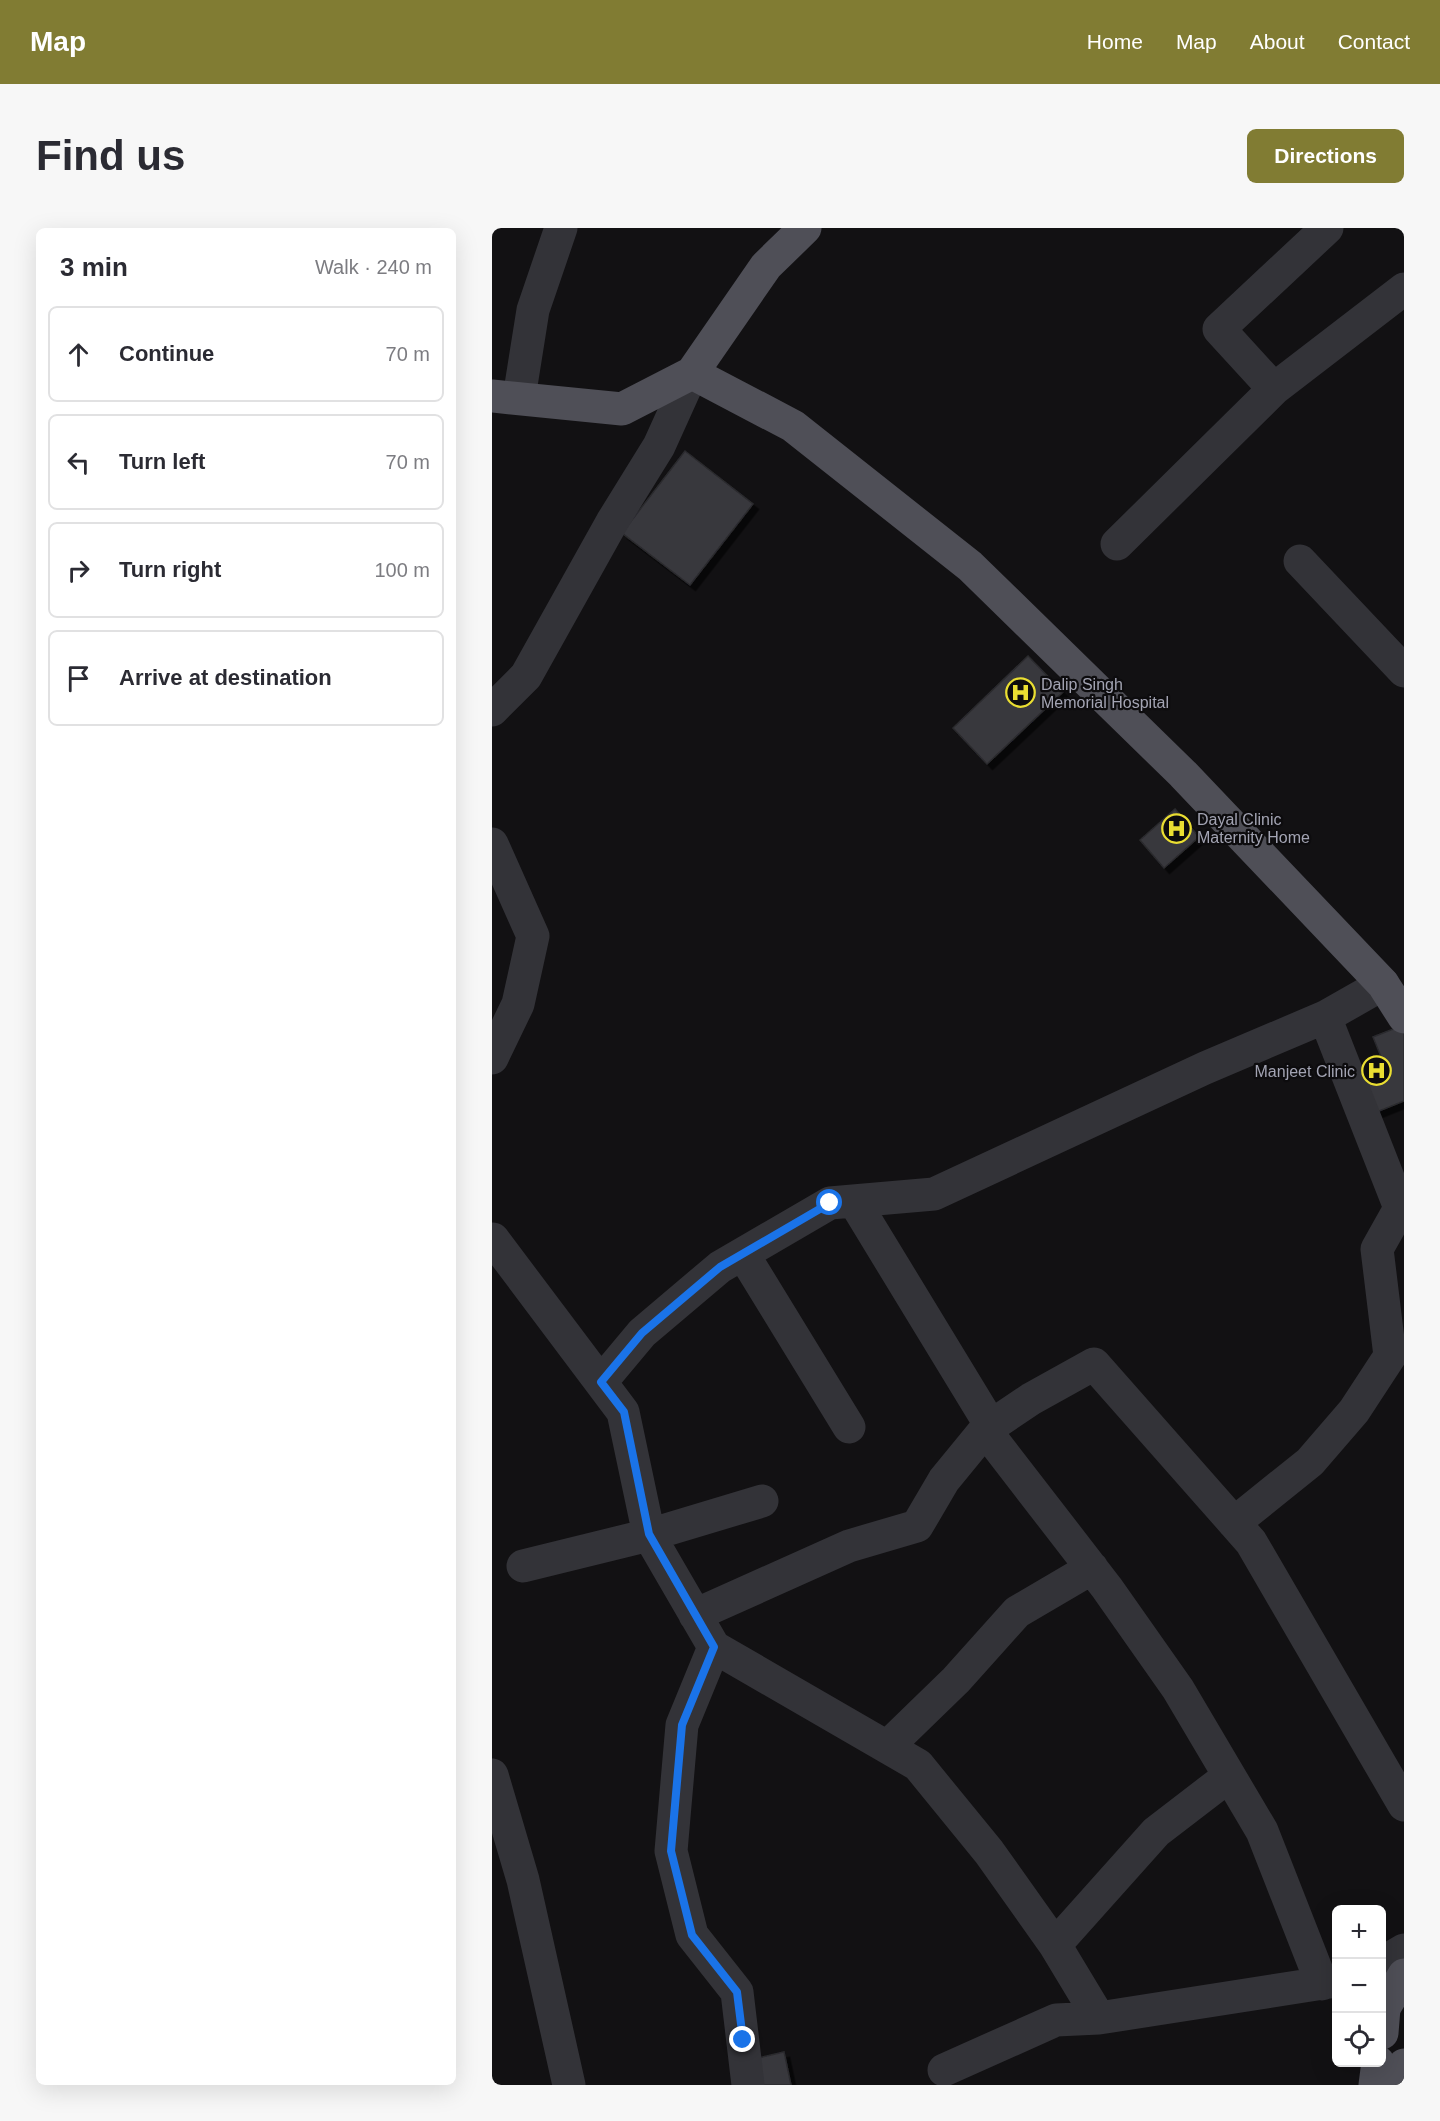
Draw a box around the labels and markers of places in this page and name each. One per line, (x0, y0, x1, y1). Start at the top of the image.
place label: Dalip Singh Memorial Hospital (1041, 676, 1169, 711)
hospital icon: Dalip Singh Memorial Hospital (1004, 677, 1036, 709)
place label: Dayal Clinic Maternity Home (1197, 811, 1310, 846)
hospital icon: Dayal Clinic Maternity Home (1160, 812, 1192, 844)
hospital icon: Manjeet Clinic (1360, 1055, 1392, 1087)
place label: Manjeet Clinic (1255, 1063, 1355, 1080)

